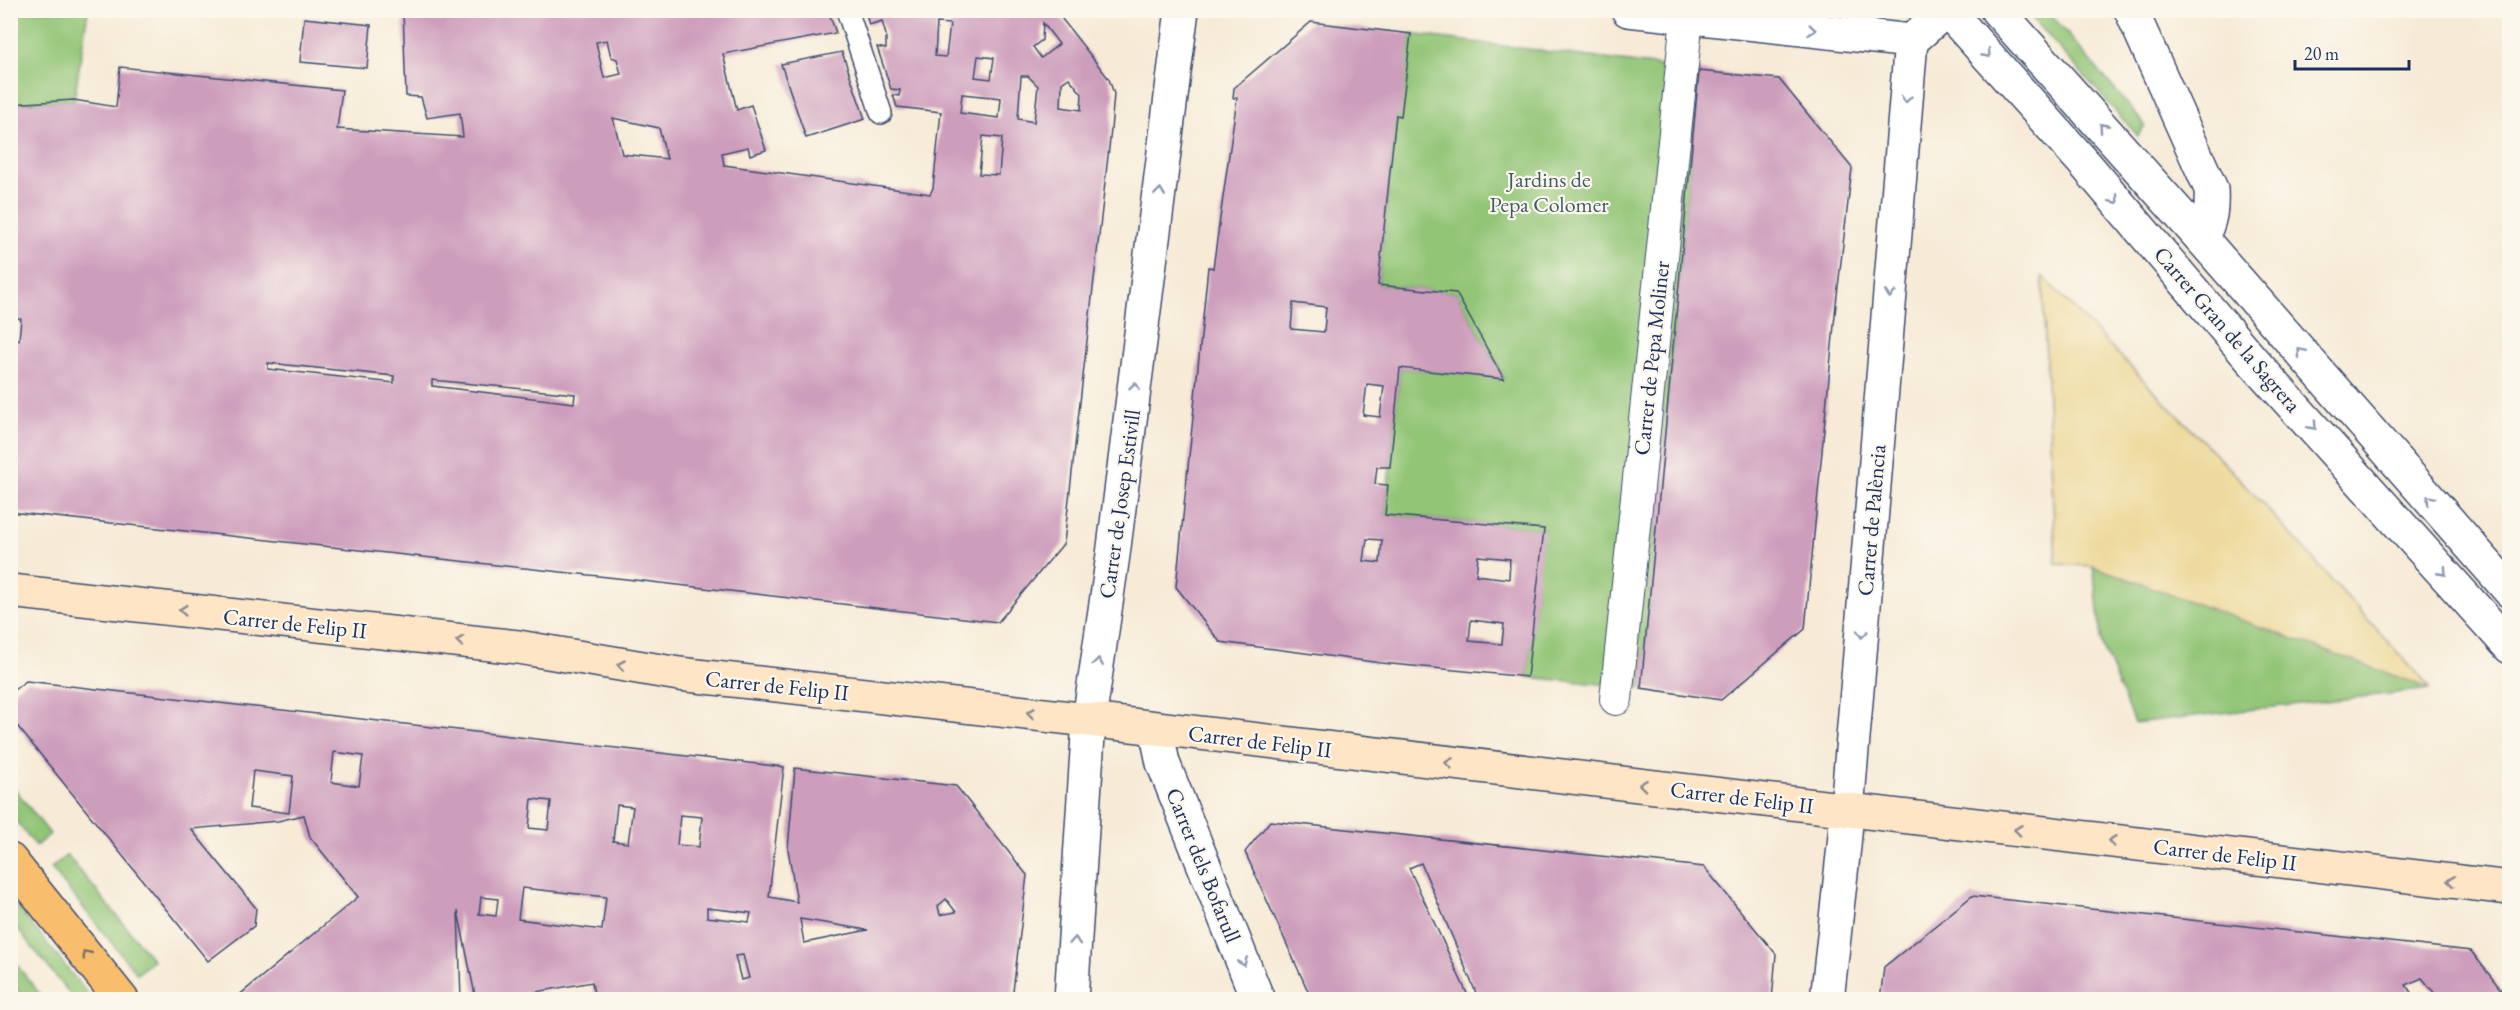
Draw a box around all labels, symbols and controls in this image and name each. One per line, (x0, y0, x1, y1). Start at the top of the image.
one-way arrow (1807, 23, 1816, 36)
scale bar (2295, 33, 2409, 71)
text: 20 m (2304, 42, 2339, 65)
one-way arrow (1980, 47, 1991, 58)
one-way arrow (1900, 95, 1913, 104)
one-way arrow (2099, 124, 2110, 134)
park label: Jardins de Pepa Colomer (1489, 165, 1609, 219)
one-way arrow (1153, 188, 1166, 197)
one-way arrow (2108, 193, 2119, 204)
street label: Carrer Gran de la Sagrera (2148, 240, 2308, 419)
street label: Carrer de Pepa Moliner (1627, 259, 1676, 457)
one-way arrow (1884, 289, 1897, 298)
one-way arrow (2297, 348, 2308, 359)
one-way arrow (1128, 381, 1141, 390)
street label: Carrer de Josep Estivill (1092, 408, 1147, 601)
one-way arrow (2306, 419, 2317, 429)
street label: Carrer de Palència (1850, 443, 1893, 597)
one-way arrow (2426, 495, 2437, 506)
one-way arrow (2436, 565, 2447, 575)
street label: Carrer de Felip II (222, 602, 369, 646)
one-way arrow (178, 604, 187, 617)
one-way arrow (1856, 630, 1869, 639)
one-way arrow (455, 635, 464, 648)
one-way arrow (1091, 658, 1103, 667)
one-way arrow (617, 659, 626, 671)
street label: Carrer de Felip II (704, 664, 851, 708)
one-way arrow (1027, 708, 1036, 720)
street label: Carrer de Felip II (1187, 718, 1334, 765)
one-way arrow (1444, 757, 1454, 770)
street label: Carrer de Felip II (1669, 774, 1816, 821)
one-way arrow (1638, 779, 1647, 792)
street label: Carrer dels Bofarull (1159, 784, 1248, 947)
one-way arrow (2013, 824, 2022, 837)
street label: Carrer de Felip II (2152, 831, 2299, 878)
one-way arrow (2107, 835, 2116, 848)
one-way arrow (2447, 875, 2456, 888)
one-way arrow (1068, 937, 1081, 946)
one-way arrow (82, 950, 93, 961)
one-way arrow (1236, 955, 1248, 966)

